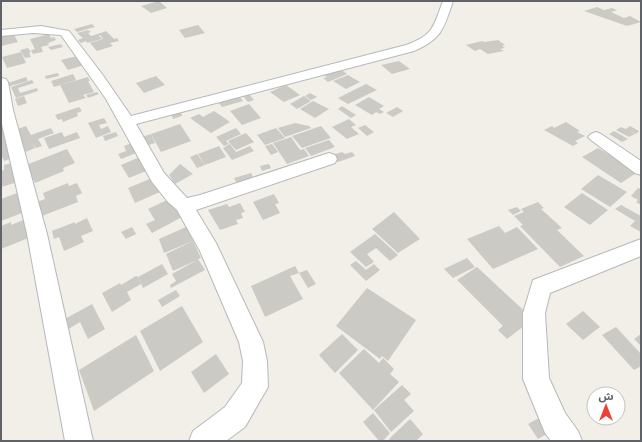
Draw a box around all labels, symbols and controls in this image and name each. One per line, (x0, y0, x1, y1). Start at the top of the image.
north arrow (586, 386, 626, 426)
text: ش (598, 389, 614, 403)

